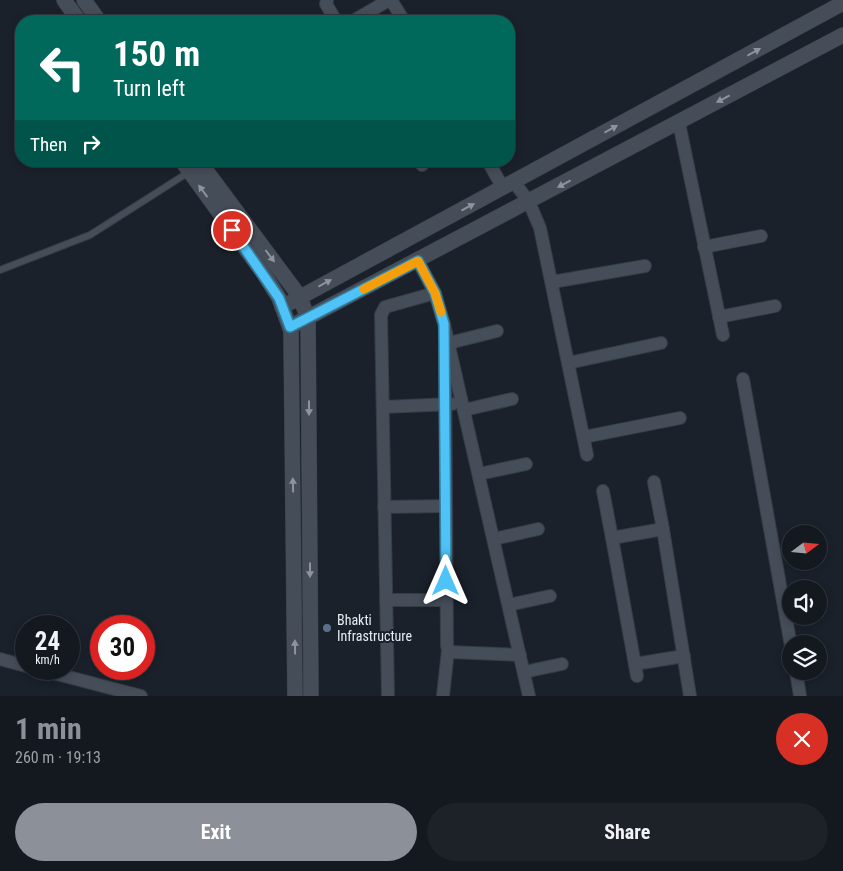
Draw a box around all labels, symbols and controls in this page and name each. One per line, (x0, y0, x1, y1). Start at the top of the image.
text: 150 m (113, 34, 200, 75)
icon: left (30, 35, 95, 100)
one-way arrow (747, 48, 761, 56)
text: Turn left (113, 76, 185, 101)
one-way arrow (716, 95, 730, 103)
one-way arrow (605, 125, 618, 134)
icon: right (77, 130, 105, 158)
text: Then (30, 133, 67, 156)
one-way arrow (557, 180, 571, 188)
one-way arrow (198, 185, 209, 198)
one-way arrow (461, 203, 476, 211)
pin (211, 209, 253, 251)
icon: arrive (218, 216, 246, 244)
one-way arrow (264, 249, 275, 262)
one-way arrow (318, 279, 332, 288)
one-way arrow (305, 400, 313, 416)
one-way arrow (289, 477, 297, 493)
north arrow (782, 525, 828, 570)
map controls (782, 525, 827, 680)
position arrow (419, 554, 471, 606)
one-way arrow (306, 562, 314, 578)
button: sound (782, 580, 827, 625)
place label: Bhakti Infrastructure (337, 612, 412, 644)
speed limit sign: 30 (90, 615, 155, 680)
marker: Bhakti Infrastructure (321, 622, 333, 634)
text: 24 (35, 627, 60, 656)
button: layers (782, 635, 827, 680)
one-way arrow (291, 639, 299, 655)
text: km/h (35, 653, 60, 667)
text: 1 min (15, 711, 82, 746)
button: close (776, 713, 828, 765)
text: 260 m · 19:13 (15, 748, 101, 767)
button: Exit (15, 803, 417, 861)
button: Share (427, 803, 828, 861)

